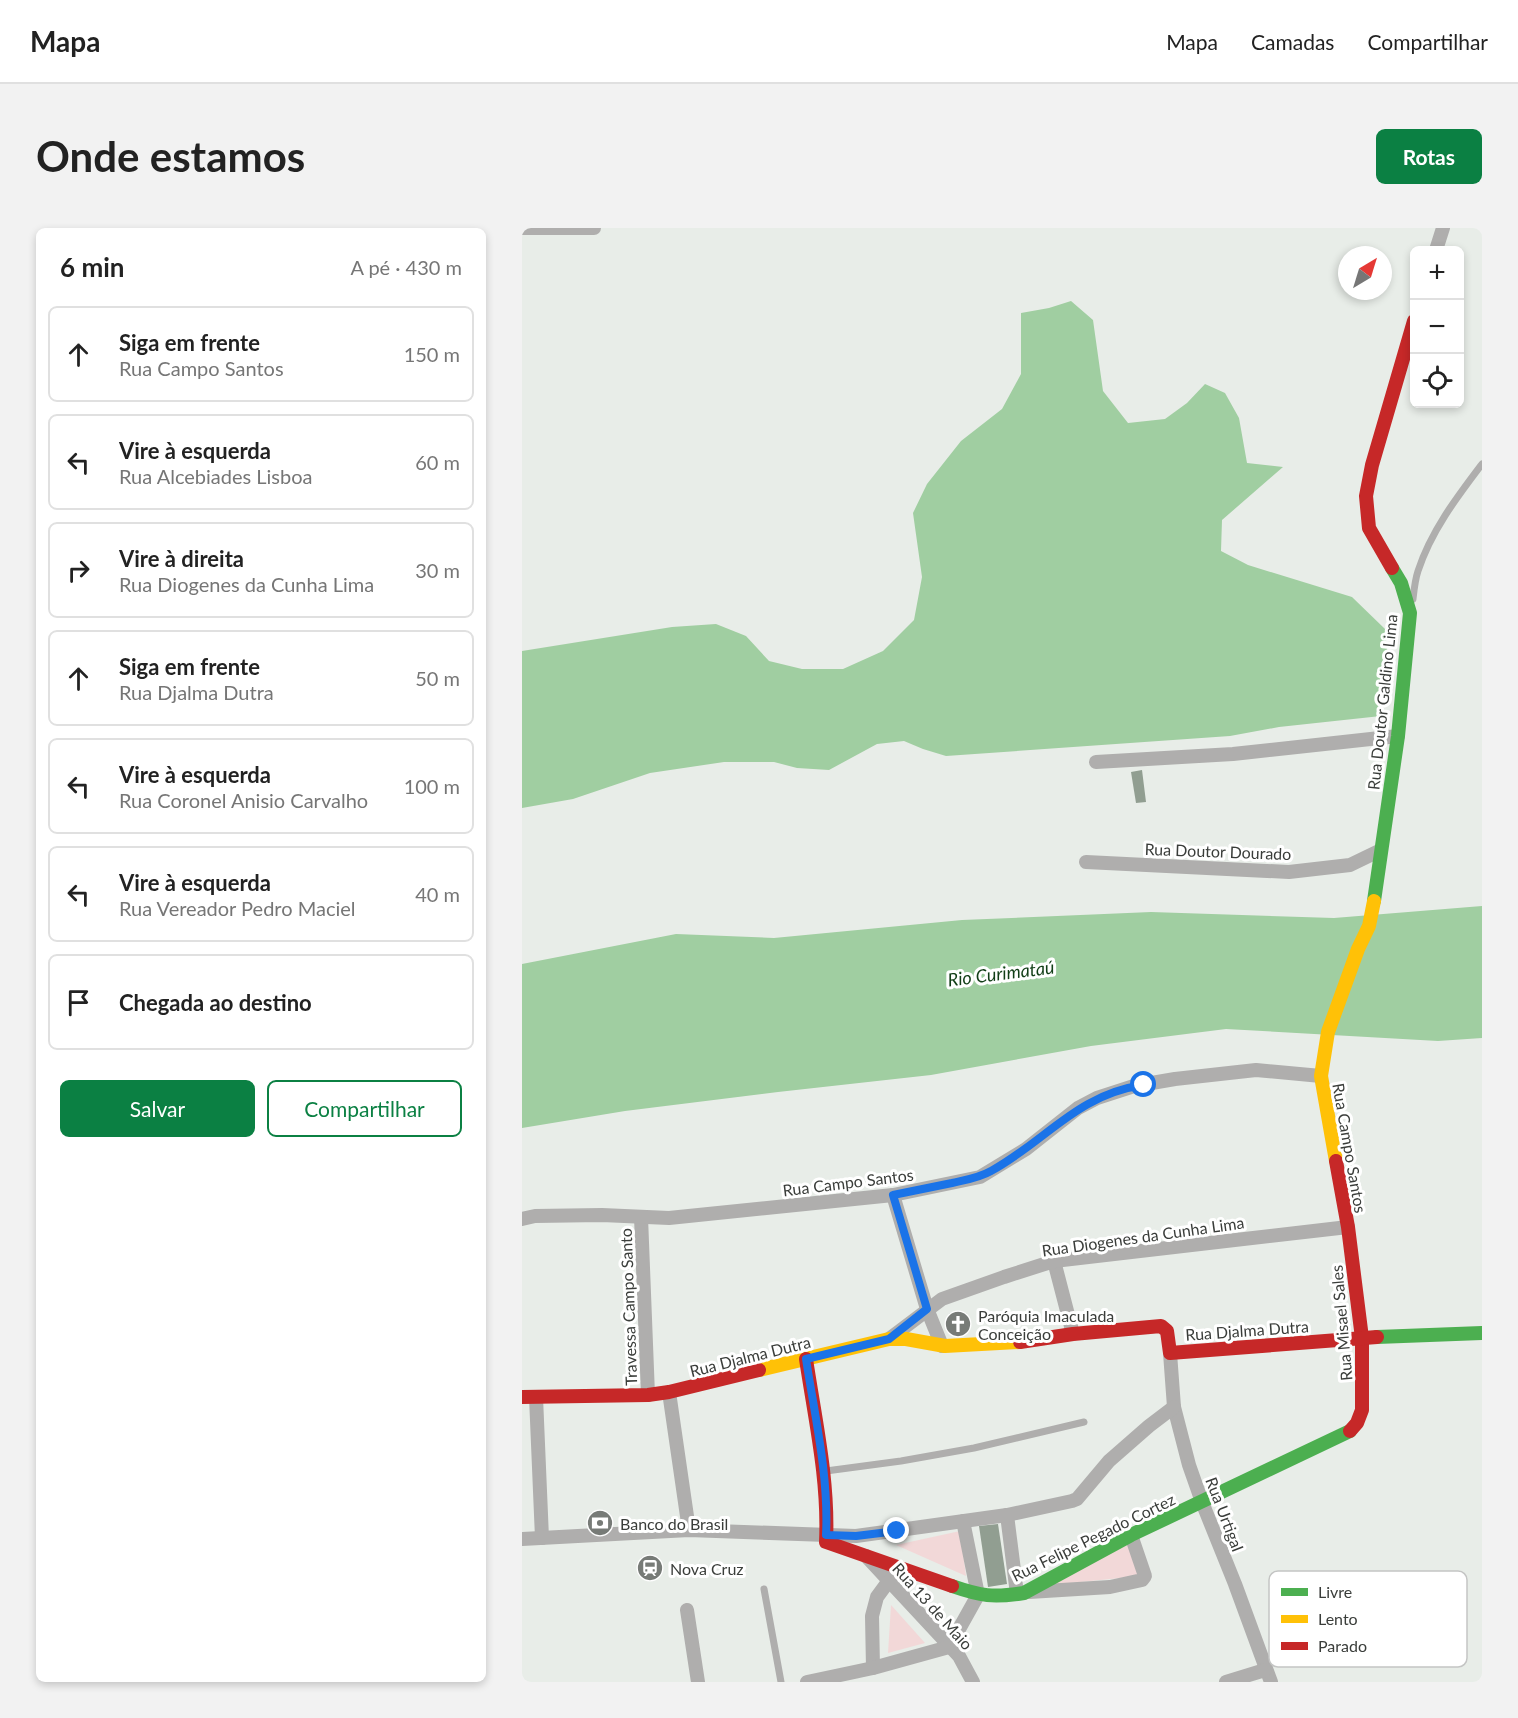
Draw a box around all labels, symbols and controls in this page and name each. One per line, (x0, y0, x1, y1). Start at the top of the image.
text: Mapa (30, 24, 100, 58)
text: Mapa (1166, 29, 1218, 54)
text: Camadas (1251, 29, 1334, 54)
text: Compartilhar (1367, 29, 1488, 54)
button: Rotas (1376, 129, 1482, 184)
text: Onde estamos (36, 131, 305, 181)
north arrow (1338, 246, 1392, 300)
map controls (1410, 246, 1464, 408)
button: + (1410, 246, 1464, 300)
text: 6 min (60, 251, 124, 283)
text: A pé · 430 m (350, 255, 462, 279)
button: − (1410, 300, 1464, 354)
text: Siga em frente (119, 329, 260, 356)
icon: ahead (62, 338, 95, 371)
text: 150 m (404, 342, 460, 366)
button: locate (1410, 354, 1464, 408)
text: Rua Campo Santos (119, 356, 284, 380)
text: Vire à esquerda (119, 437, 271, 464)
icon: left (62, 446, 95, 479)
text: 60 m (415, 450, 460, 474)
text: Rua Alcebiades Lisboa (119, 464, 313, 488)
text: Vire à direita (119, 545, 244, 572)
icon: right (62, 554, 95, 587)
text: 30 m (415, 558, 460, 582)
text: Rua Diogenes da Cunha Lima (119, 572, 374, 596)
street label: Rua Doutor Galdino Lima (1363, 613, 1401, 791)
text: Siga em frente (119, 653, 260, 680)
icon: ahead (62, 662, 95, 695)
text: 50 m (415, 666, 460, 690)
text: Rua Djalma Dutra (119, 680, 274, 704)
text: Vire à esquerda (119, 761, 271, 788)
icon: left (62, 770, 95, 803)
text: 100 m (404, 774, 460, 798)
text: Rua Coronel Anisio Carvalho (119, 788, 368, 812)
street label: Rua Doutor Dourado (1144, 839, 1292, 863)
text: Vire à esquerda (119, 869, 271, 896)
icon: left (62, 878, 95, 911)
text: 40 m (415, 882, 460, 906)
text: Rua Vereador Pedro Maciel (119, 896, 356, 920)
water label: Rio Curimataú (946, 956, 1056, 990)
icon: arrive (62, 986, 95, 1019)
text: Chegada ao destino (119, 989, 312, 1016)
route start (1130, 1071, 1156, 1097)
button: Salvar (60, 1080, 255, 1137)
button: Compartilhar (267, 1080, 462, 1137)
street label: Rua Campo Santos (1329, 1082, 1371, 1215)
street label: Rua Campo Santos (782, 1165, 915, 1199)
street label: Rua Diogenes da Cunha Lima (1041, 1212, 1245, 1260)
street label: Travessa Campo Santo (616, 1228, 640, 1386)
street label: Rua Misael Sales (1326, 1264, 1356, 1382)
place label: Paróquia Imaculada Conceição (978, 1306, 1114, 1343)
church icon: Paróquia Imaculada Conceição (943, 1309, 973, 1339)
street label: Rua Djalma Dutra (1185, 1316, 1309, 1344)
street label: Rua Djalma Dutra (688, 1332, 812, 1380)
street label: Rua Urtigal (1202, 1474, 1248, 1554)
street label: Rua Felipe Pegado Cortez (1008, 1489, 1178, 1585)
bank icon: Banco do Brasil (585, 1508, 615, 1538)
place label: Banco do Brasil (620, 1514, 728, 1533)
route end (883, 1517, 909, 1543)
station icon: Nova Cruz (635, 1553, 665, 1583)
place label: Nova Cruz (670, 1559, 744, 1578)
street label: Rua 13 de Maio (889, 1559, 977, 1653)
legend (1269, 1571, 1467, 1667)
text: Livre (1318, 1582, 1352, 1601)
text: Lento (1318, 1609, 1358, 1628)
text: Parado (1318, 1636, 1367, 1655)

